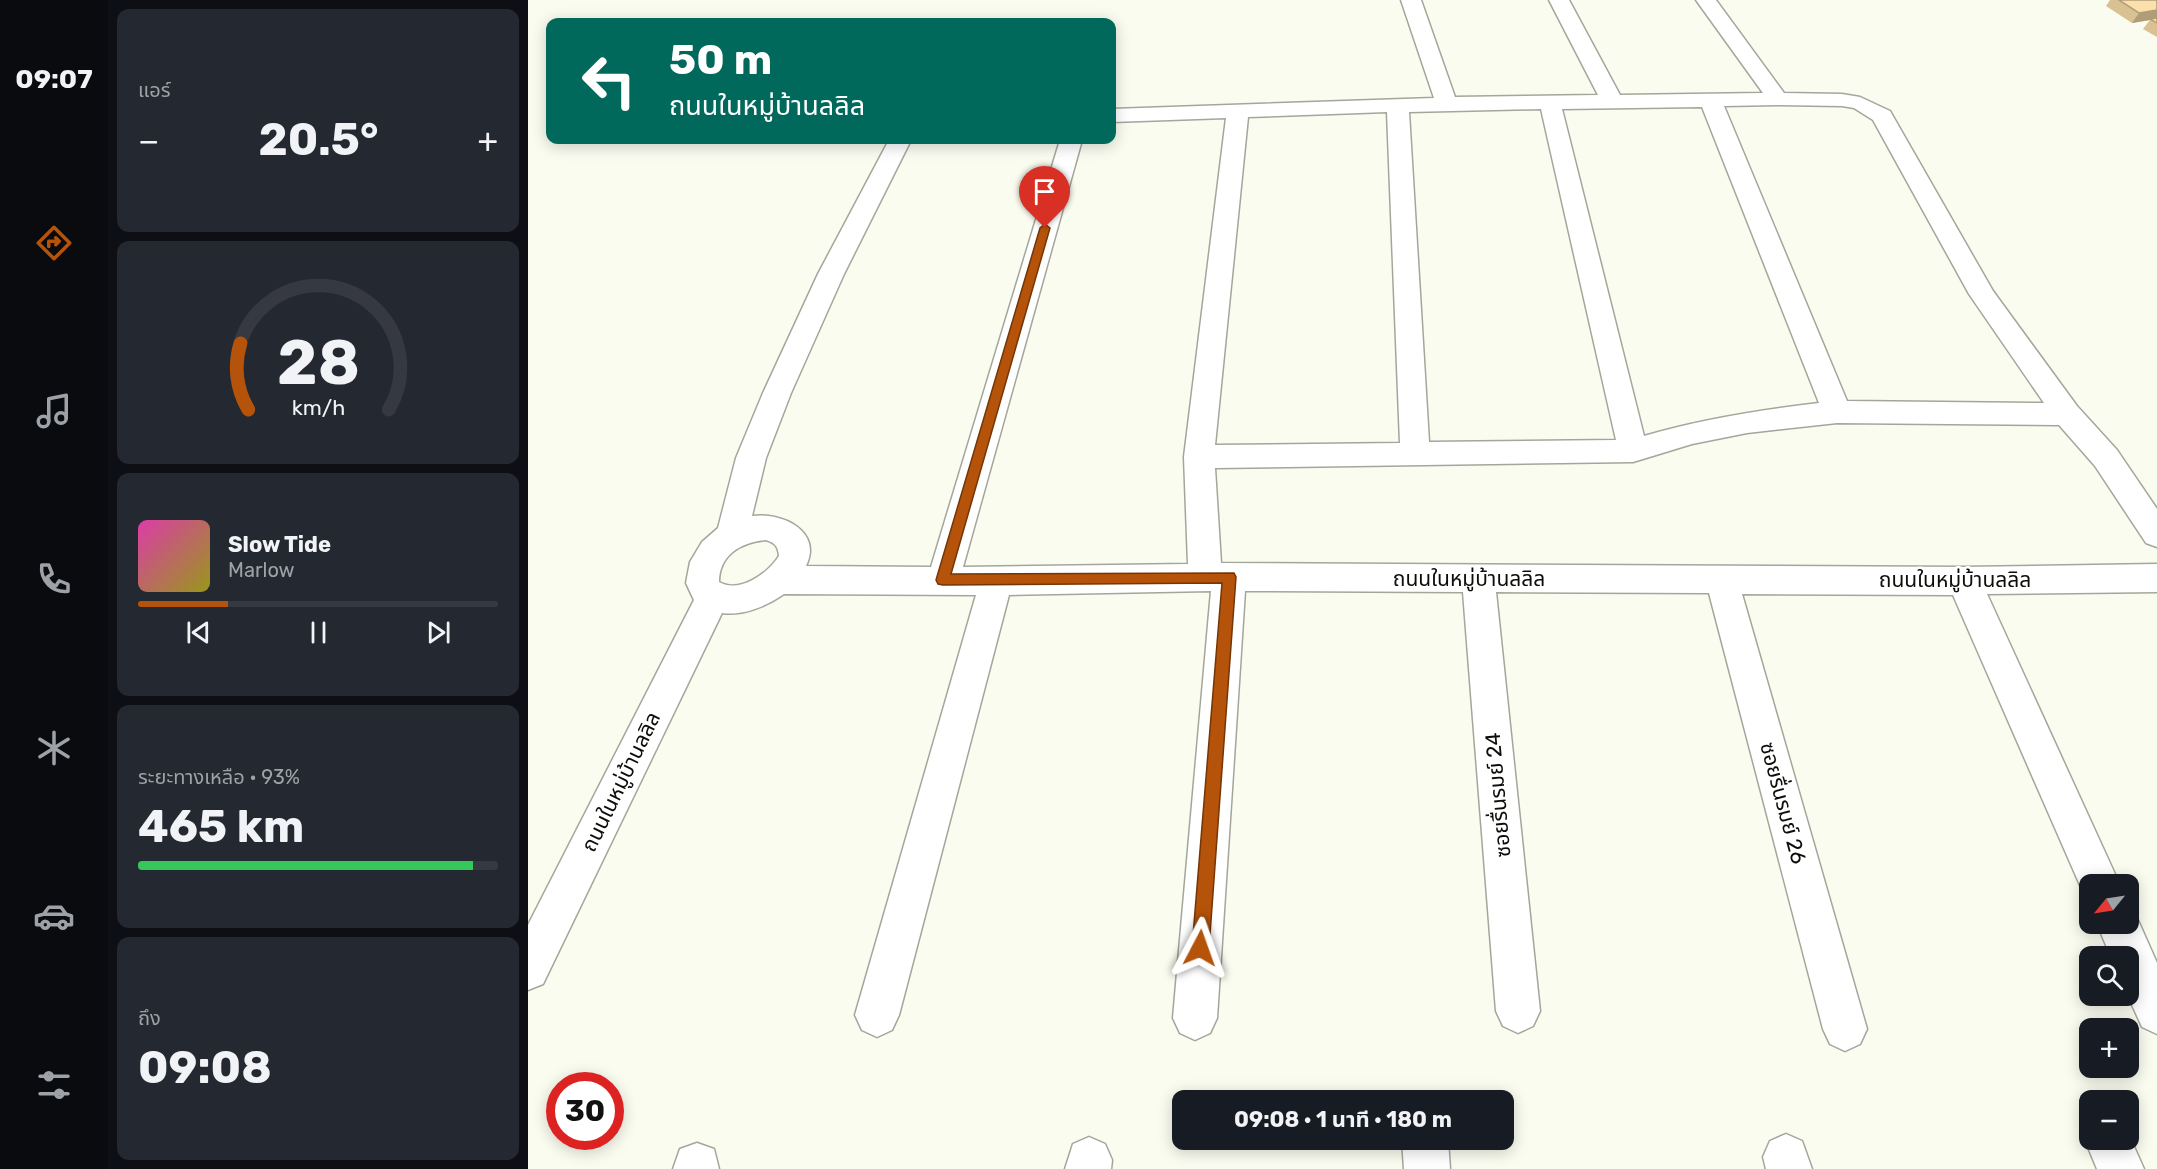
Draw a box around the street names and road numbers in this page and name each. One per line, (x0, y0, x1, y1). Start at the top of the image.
street label: ถนนในหมู่บ้านลลิล (1393, 566, 1545, 592)
street label: ถนนในหมู่บ้านลลิล (1879, 567, 2031, 593)
street label: ถนนในหมู่บ้านลลิล (576, 708, 666, 856)
street label: ซอยรื่นรมย์ 24 (1478, 732, 1515, 859)
street label: ซอยรื่นรมย์ 26 (1755, 739, 1814, 867)

